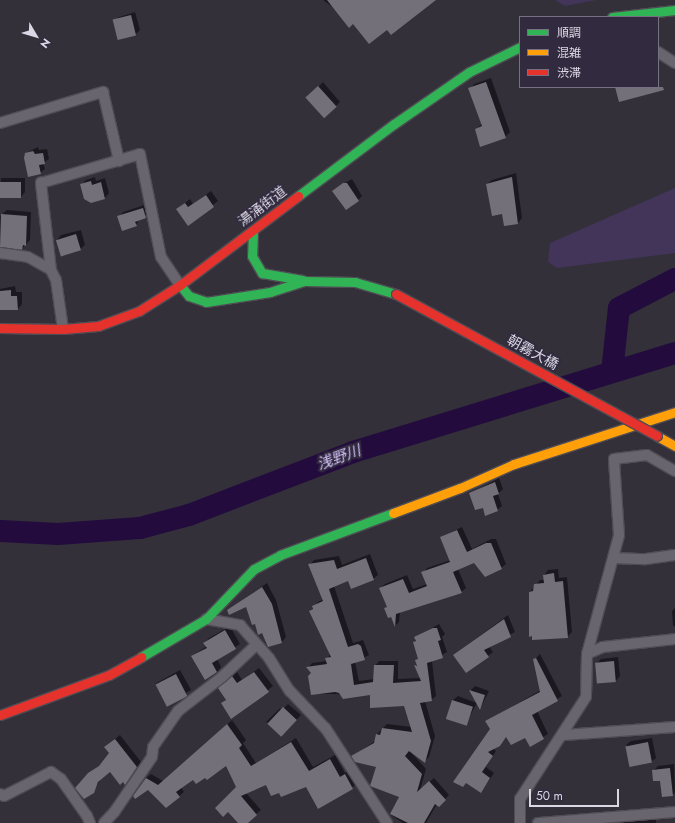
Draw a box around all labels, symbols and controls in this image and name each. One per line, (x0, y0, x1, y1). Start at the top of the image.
north arrow (16, 16, 56, 56)
legend (519, 16, 659, 88)
text: 順調 (557, 24, 581, 42)
text: N (36, 35, 54, 52)
text: 混雑 (557, 44, 581, 62)
text: 渋滞 (557, 64, 581, 82)
street label: 湯涌街道 (235, 182, 289, 230)
street label: 朝霧大橋 (504, 331, 562, 373)
water label: 浅野川 (315, 442, 363, 474)
scale bar (531, 781, 621, 807)
text: 50 m (536, 787, 563, 805)

